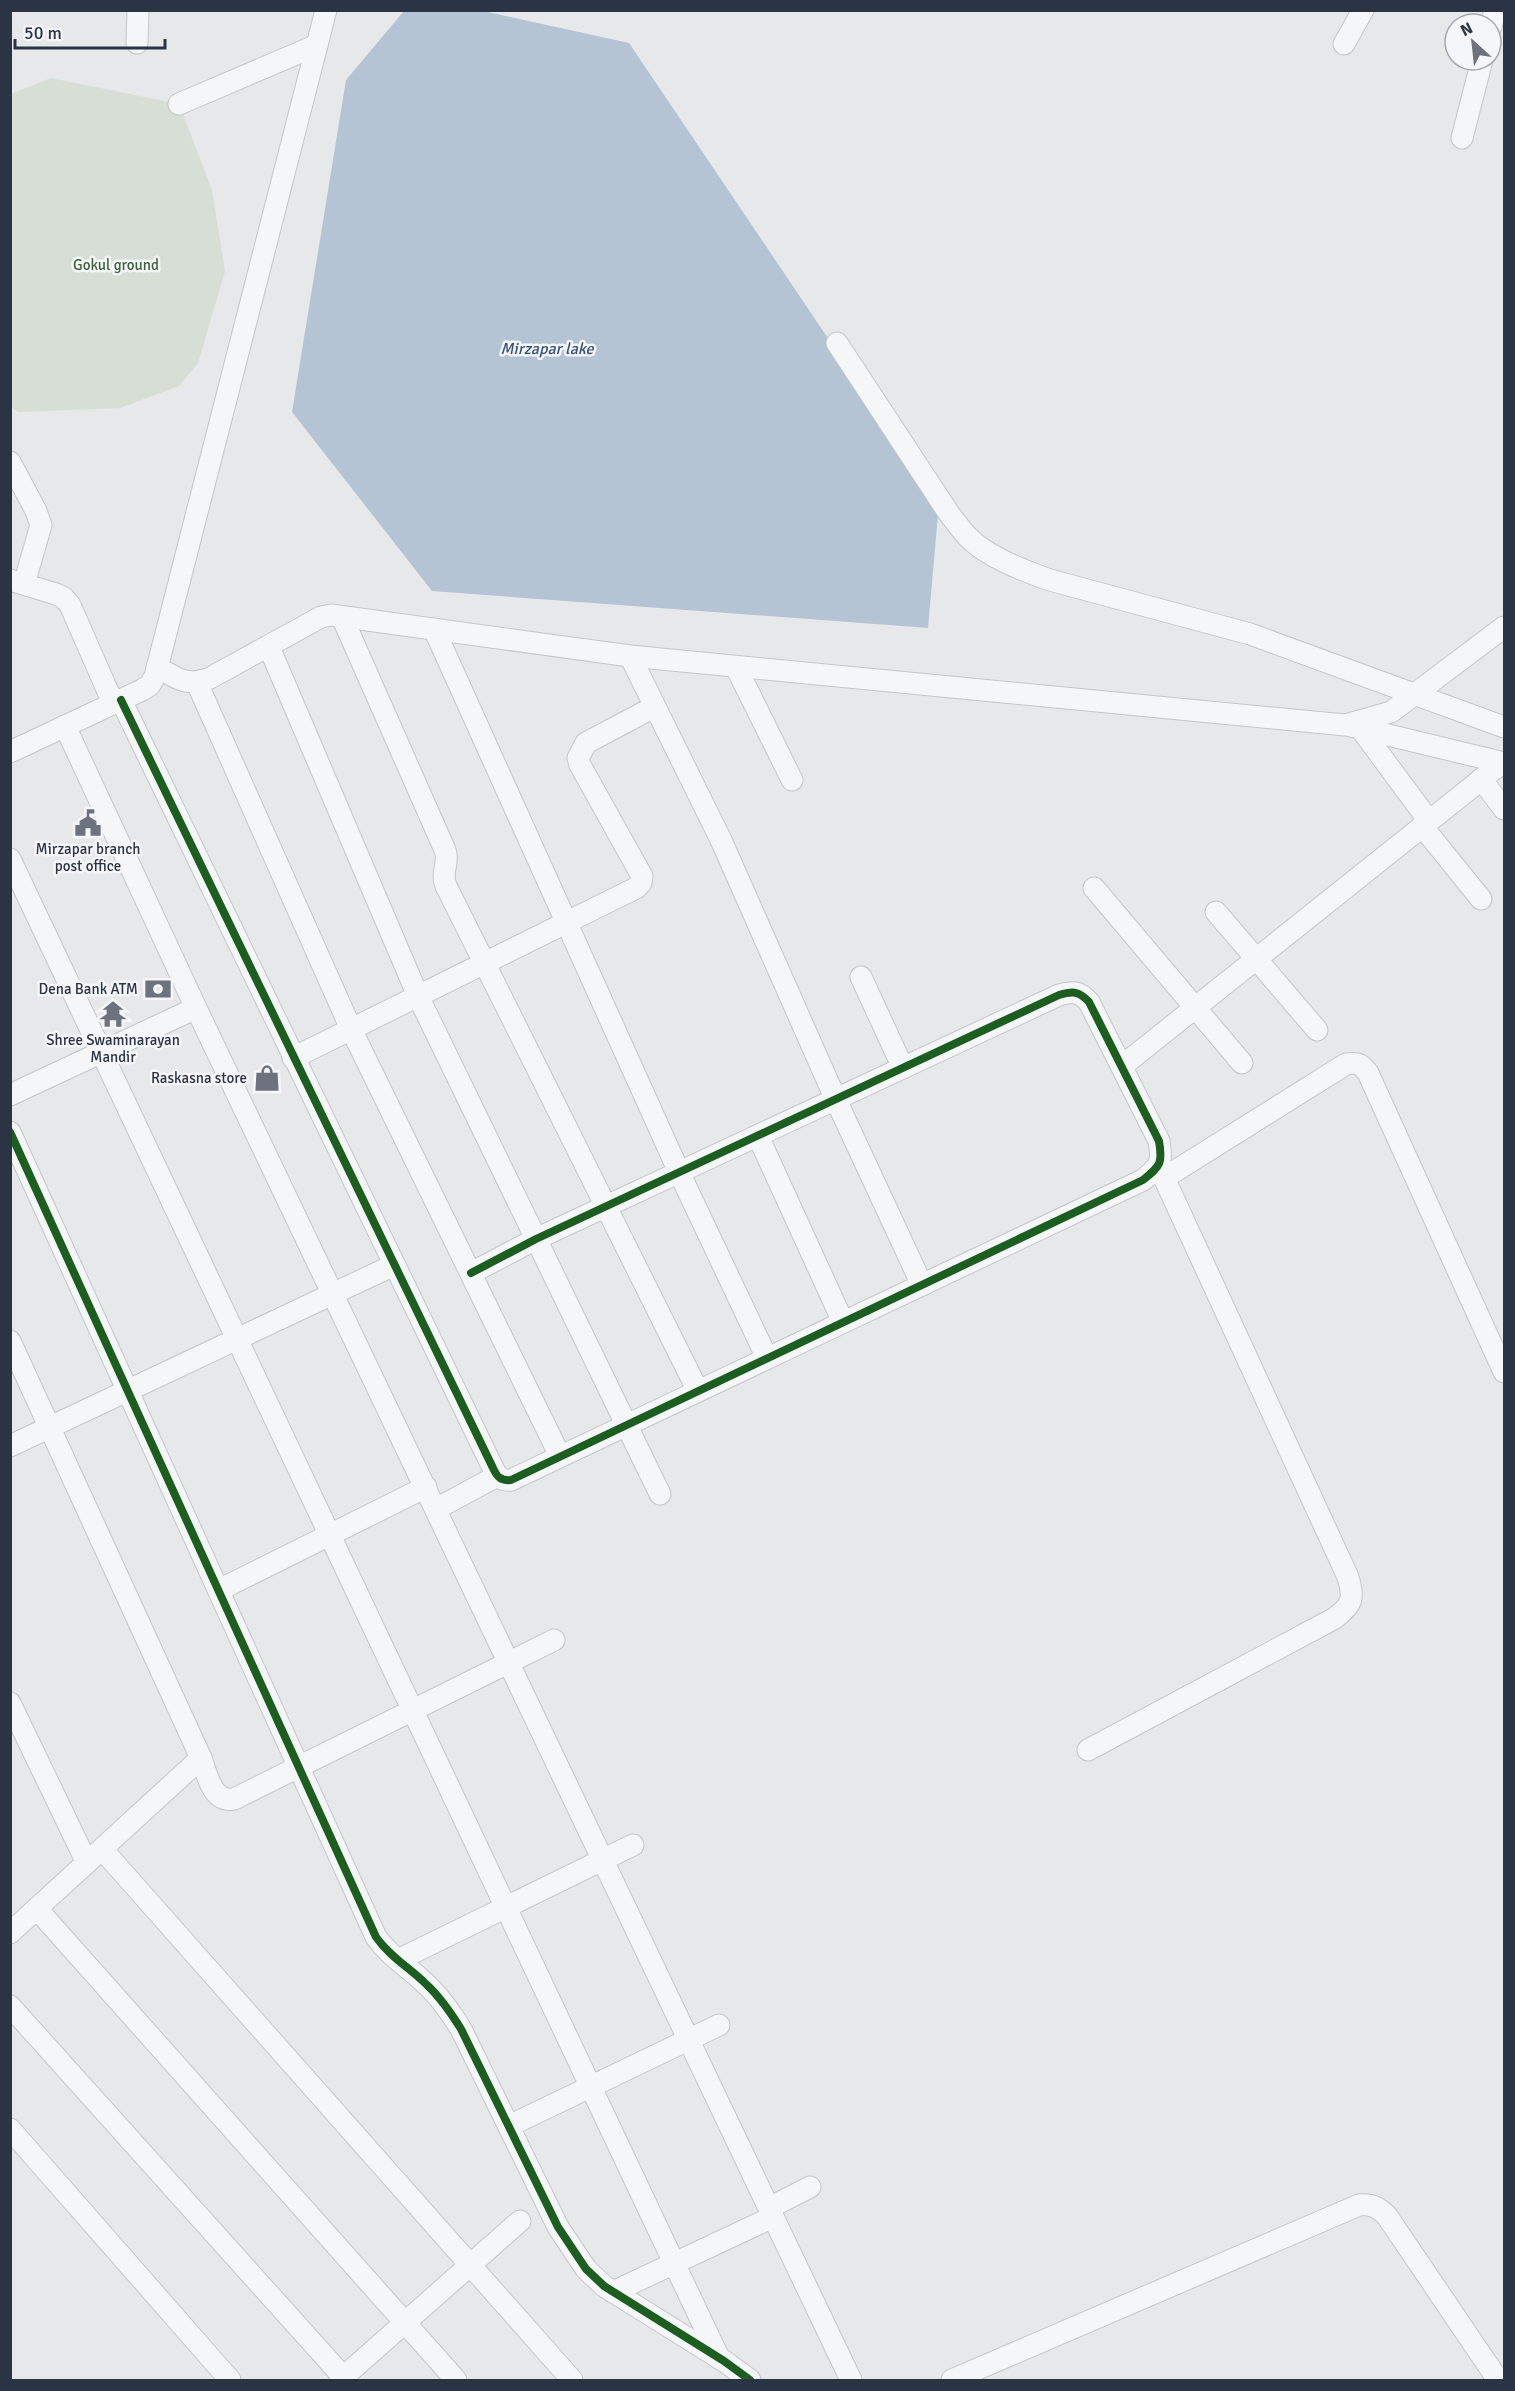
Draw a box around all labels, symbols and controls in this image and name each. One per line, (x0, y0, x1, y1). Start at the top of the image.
scale bar (15, 12, 165, 50)
north arrow (1443, 12, 1503, 72)
text: N (1457, 18, 1476, 41)
text: 50 m (24, 22, 62, 44)
park label: Gokul ground (73, 256, 159, 274)
water label: Mirzapar lake (500, 339, 595, 359)
public building icon: Mirzapar branch post office (73, 808, 103, 838)
place label: Mirzapar branch post office (36, 840, 140, 875)
bank icon: Dena Bank ATM (143, 974, 173, 1004)
place label: Dena Bank ATM (38, 980, 138, 998)
temple icon: Shree Swaminarayan Mandir (98, 999, 128, 1029)
place label: Shree Swaminarayan Mandir (46, 1031, 180, 1066)
shop icon: Raskasna store (252, 1063, 282, 1093)
place label: Raskasna store (151, 1069, 247, 1087)

